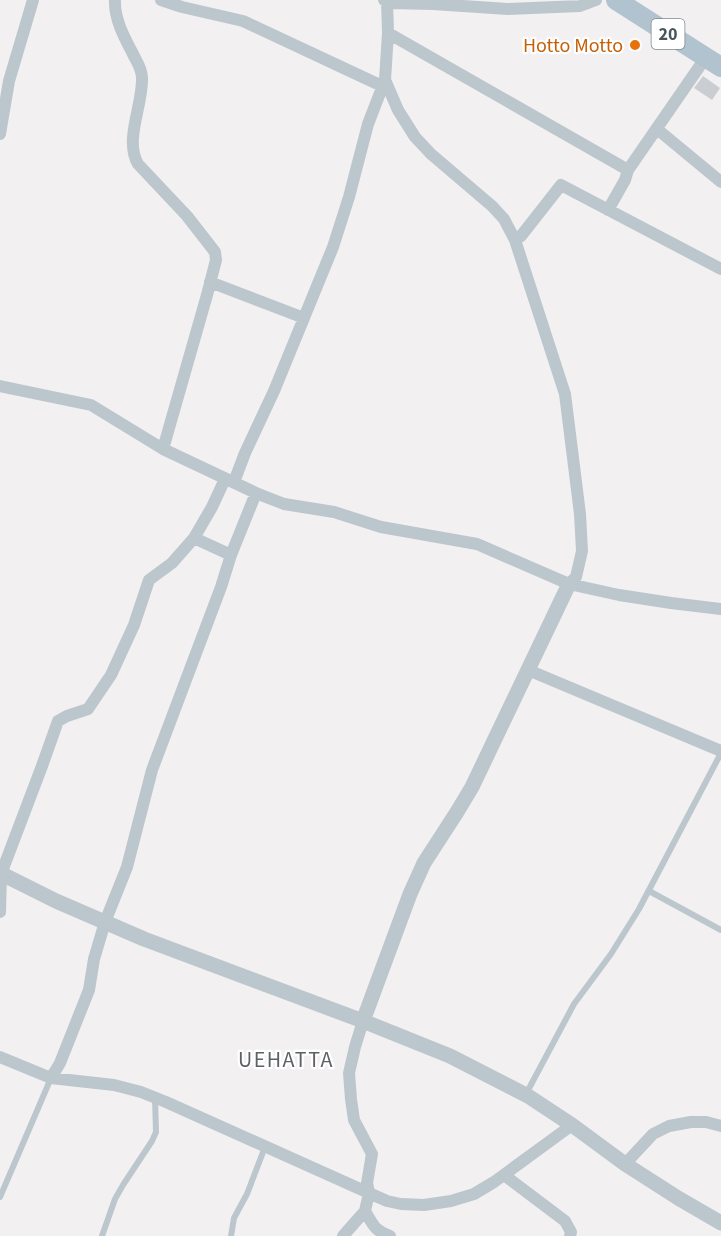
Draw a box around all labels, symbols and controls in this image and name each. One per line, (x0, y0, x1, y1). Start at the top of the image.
road number: 20 (652, 19, 684, 49)
place label: Hotto Motto (523, 32, 623, 60)
marker: Hotto Motto (628, 38, 642, 52)
district label: UEHATTA (238, 1044, 334, 1076)

